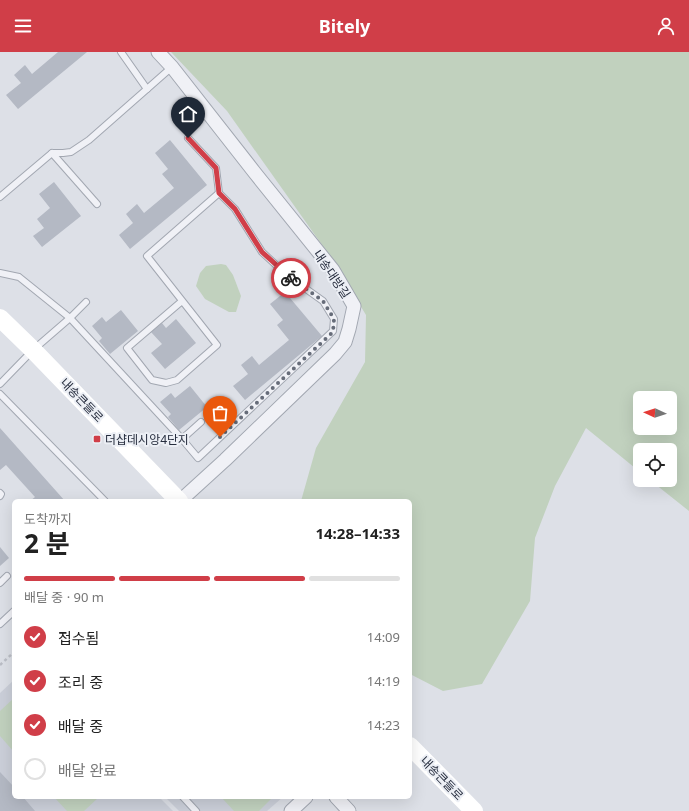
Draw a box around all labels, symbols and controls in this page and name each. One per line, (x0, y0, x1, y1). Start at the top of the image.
text: Bitely (319, 14, 370, 38)
icon: menu (12, 15, 34, 37)
icon: person (655, 15, 677, 37)
pin (171, 97, 205, 138)
icon: home (177, 103, 199, 125)
street label: 내송대방길 (310, 246, 354, 302)
courier (271, 258, 311, 298)
icon: bike (280, 267, 302, 289)
street label: 내송큰들로 (57, 374, 107, 426)
north arrow (633, 391, 677, 435)
map controls (633, 391, 677, 487)
pin (203, 396, 237, 437)
icon: bag (209, 402, 231, 424)
place label: 더샵데시앙4단지 (105, 431, 189, 448)
marker: 더샵데시앙4단지 (92, 434, 102, 444)
button: locate (633, 443, 677, 487)
text: 도착까지 (24, 510, 72, 528)
text: 14:28–14:33 (315, 523, 400, 543)
text: 2 분 (24, 525, 70, 561)
text: 배달 중 · 90 m (24, 588, 104, 606)
icon: check (24, 626, 46, 648)
text: 접수됨 (58, 628, 99, 648)
text: 14:09 (367, 628, 400, 646)
icon: check (24, 670, 46, 692)
text: 조리 중 (58, 672, 103, 692)
text: 14:19 (367, 672, 400, 690)
icon: check (24, 714, 46, 736)
text: 배달 중 (58, 716, 103, 736)
text: 14:23 (367, 716, 400, 734)
street label: 내송큰들로 (417, 752, 467, 804)
text: 배달 완료 (58, 760, 117, 780)

